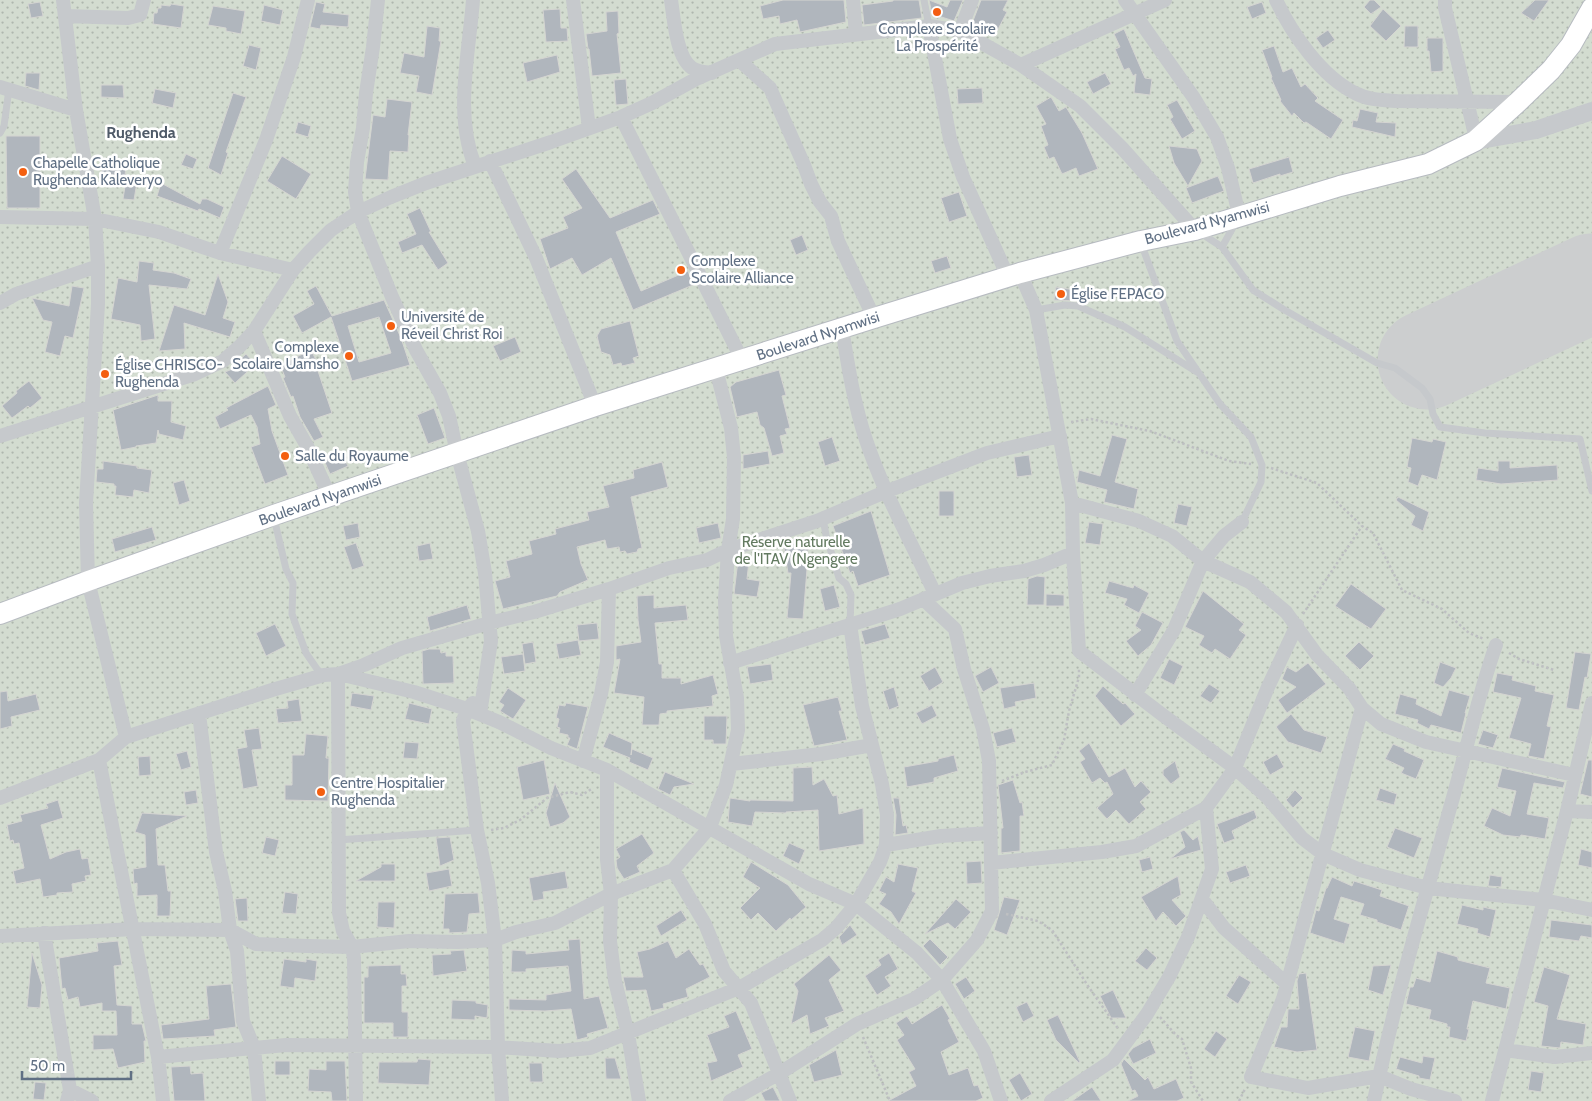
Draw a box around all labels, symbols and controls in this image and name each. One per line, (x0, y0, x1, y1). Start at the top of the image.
marker: Complexe Scolaire La Prospérité (931, 6, 943, 18)
place label: Complexe Scolaire La Prospérité (878, 20, 996, 55)
district label: Rughenda (106, 123, 176, 142)
place label: Chapelle Catholique Rughenda Kaleveryo (33, 154, 162, 189)
marker: Chapelle Catholique Rughenda Kaleveryo (17, 166, 29, 178)
street label: Boulevard Nyamwisi (1143, 198, 1271, 248)
place label: Complexe Scolaire Alliance (691, 252, 794, 287)
marker: Complexe Scolaire Alliance (675, 264, 687, 276)
place label: Église FEPACO (1071, 284, 1164, 303)
marker: Église FEPACO (1055, 288, 1067, 300)
place label: Université de Réveil Christ Roi (401, 308, 503, 343)
street label: Boulevard Nyamwisi (754, 308, 882, 364)
marker: Université de Réveil Christ Roi (385, 320, 397, 332)
place label: Complexe Scolaire Uamsho (232, 338, 339, 373)
marker: Complexe Scolaire Uamsho (343, 350, 355, 362)
place label: Église CHRISCO- Rughenda (115, 355, 223, 391)
marker: Église CHRISCO- Rughenda (99, 368, 111, 380)
place label: Salle du Royaume (295, 447, 409, 465)
marker: Salle du Royaume (279, 450, 291, 462)
street label: Boulevard Nyamwisi (256, 471, 384, 529)
park label: Réserve naturelle de l'ITAV (Ngengere (734, 533, 858, 568)
place label: Centre Hospitalier Rughenda (331, 774, 445, 809)
marker: Centre Hospitalier Rughenda (315, 786, 327, 798)
scale bar (22, 1048, 131, 1080)
text: 50 m (30, 1057, 65, 1075)

